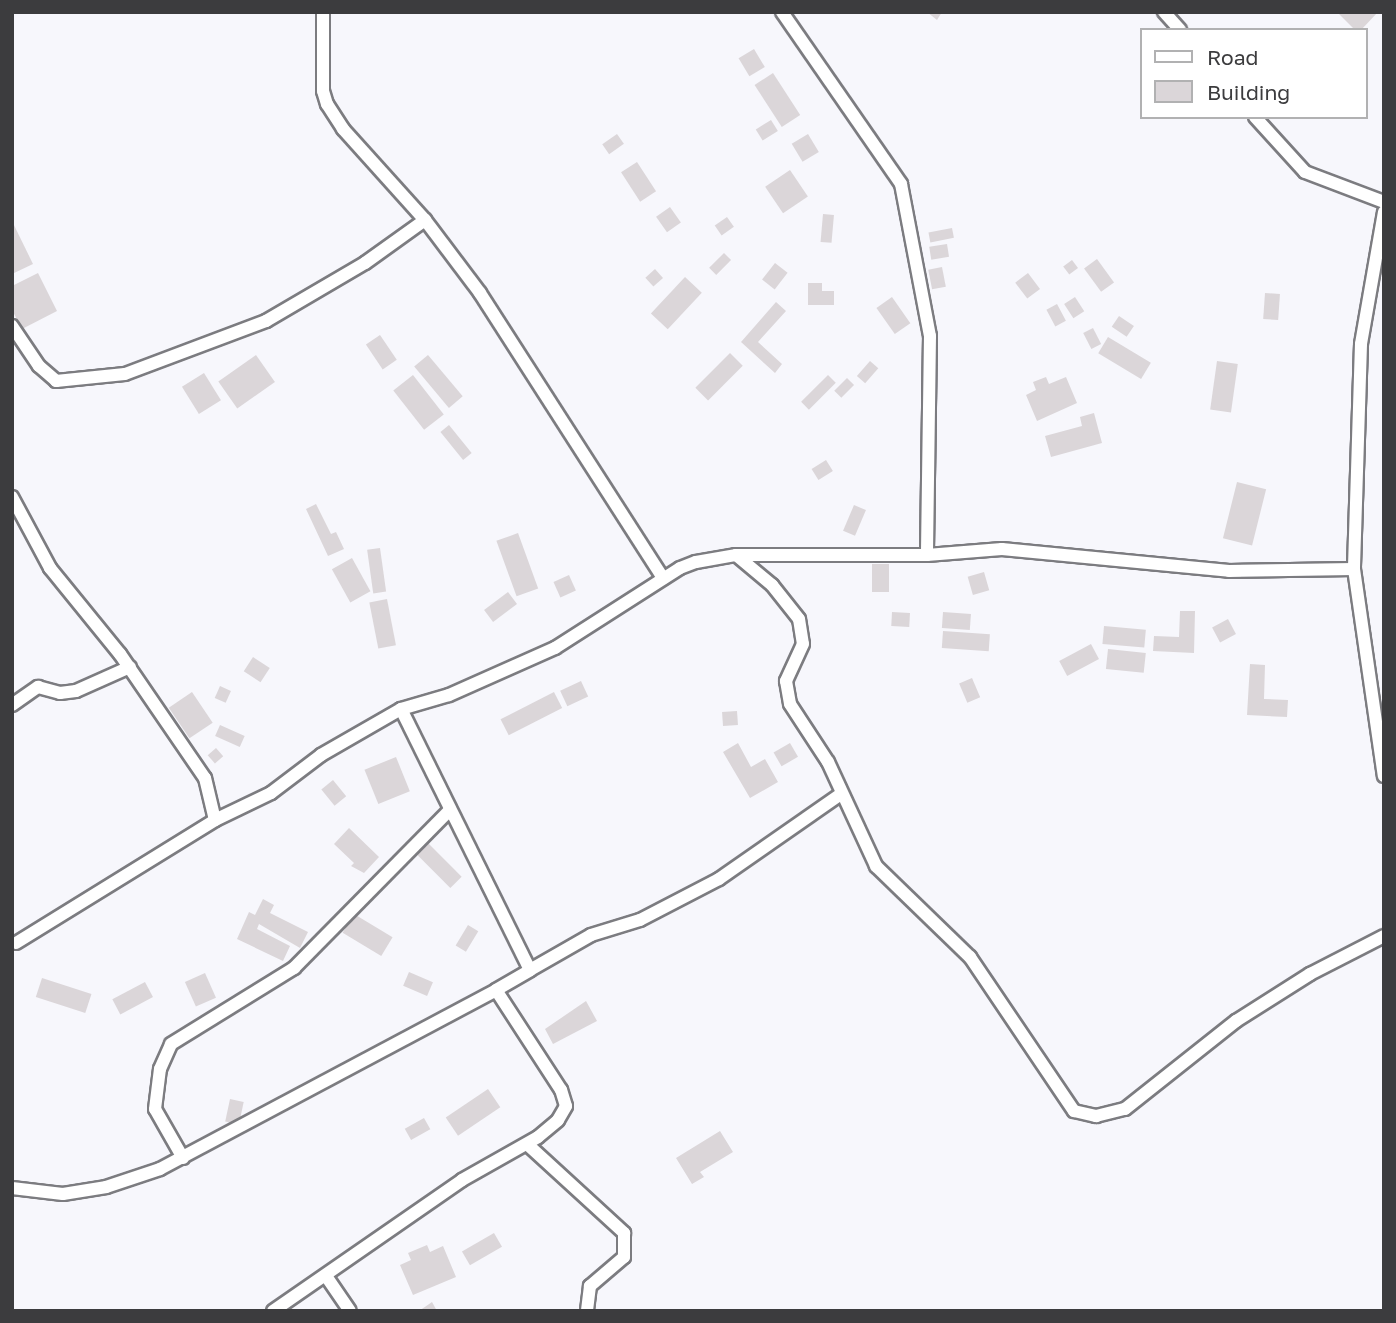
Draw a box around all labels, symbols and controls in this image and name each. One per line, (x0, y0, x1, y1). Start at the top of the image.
legend (1140, 28, 1368, 119)
text: Road (1207, 44, 1258, 70)
text: Building (1207, 79, 1290, 105)

